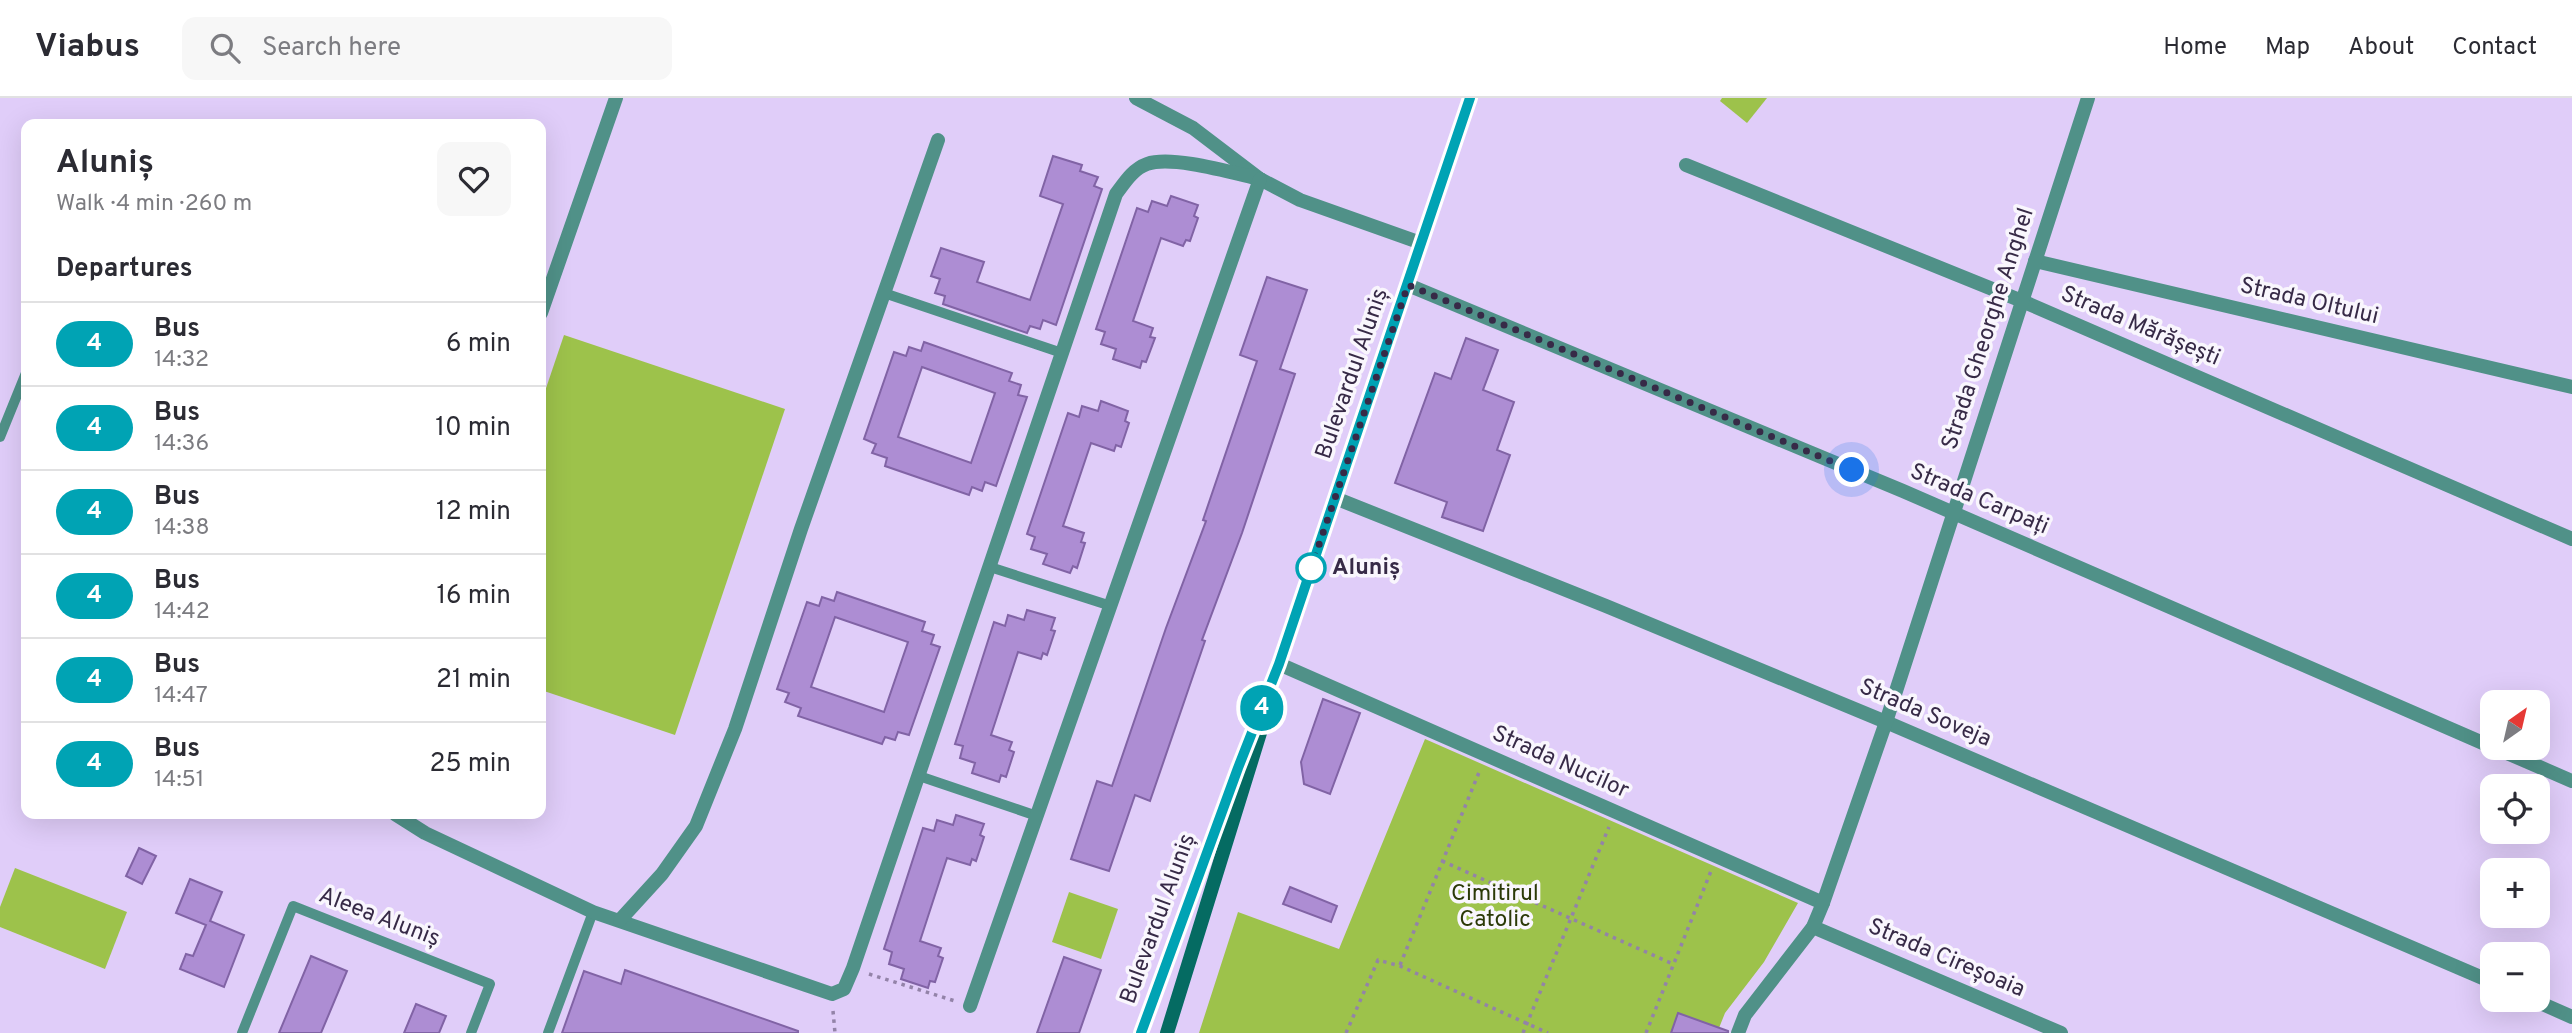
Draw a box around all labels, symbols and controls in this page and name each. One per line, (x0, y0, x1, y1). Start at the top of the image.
search box (182, 17, 672, 80)
text: Viabus (35, 27, 140, 69)
icon: search (206, 29, 244, 67)
text: Search here (262, 32, 401, 65)
text: Home (2163, 33, 2227, 63)
text: Map (2265, 33, 2310, 63)
text: About (2348, 33, 2414, 63)
text: Contact (2452, 33, 2537, 63)
button: heart (437, 142, 511, 216)
text: Aluniș (56, 143, 154, 185)
text: Walk · 4 min · 260 m (56, 190, 252, 219)
street label: Strada Gheorghe Anghel (1936, 205, 2042, 453)
text: Departures (56, 253, 193, 286)
street label: Strada Oltului (2237, 272, 2381, 332)
street label: Strada Mărășești (2056, 280, 2224, 374)
street label: Bulevardul Aluniș (1310, 285, 1396, 463)
text: Bus (154, 313, 200, 346)
text: 6 min (446, 328, 511, 361)
text: 4 (87, 329, 102, 359)
text: 14:32 (154, 346, 209, 375)
text: Bus (154, 397, 200, 430)
text: 10 min (435, 412, 511, 445)
text: 4 (87, 413, 102, 443)
text: 14:36 (154, 430, 209, 459)
your location (1834, 452, 1869, 487)
street label: Strada Carpați (1905, 458, 2053, 542)
text: Bus (154, 481, 200, 514)
text: 12 min (436, 496, 511, 529)
text: 4 (87, 497, 102, 527)
text: 14:38 (154, 514, 209, 543)
marker: Aluniș (1296, 553, 1326, 583)
place label: Aluniș (1332, 554, 1400, 583)
text: Bus (154, 565, 200, 598)
text: 16 min (436, 580, 511, 613)
text: 4 (87, 581, 102, 611)
text: 14:42 (154, 598, 210, 627)
text: Bus (154, 649, 200, 682)
text: 21 min (436, 664, 511, 697)
text: 4 (87, 665, 102, 695)
street label: Strada Soveja (1855, 673, 1995, 755)
text: 14:47 (154, 682, 208, 711)
line badge: 4 (1239, 685, 1285, 731)
north arrow (2480, 690, 2550, 760)
map controls (2480, 690, 2550, 1012)
text: 4 (1254, 693, 1270, 723)
street label: Strada Nucilor (1487, 720, 1633, 806)
text: Bus (154, 733, 200, 766)
text: 25 min (430, 748, 511, 781)
text: 4 (87, 749, 102, 779)
text: 14:51 (154, 766, 204, 795)
button: locate (2480, 774, 2550, 844)
street label: Bulevardul Aluniș (1115, 830, 1203, 1008)
button: + (2480, 858, 2550, 928)
park label: Cimitirul Catolic (1451, 880, 1539, 935)
street label: Aleea Aluniș (314, 882, 444, 954)
street label: Strada Cireșoaia (1863, 913, 2029, 1005)
button: − (2480, 942, 2550, 1012)

